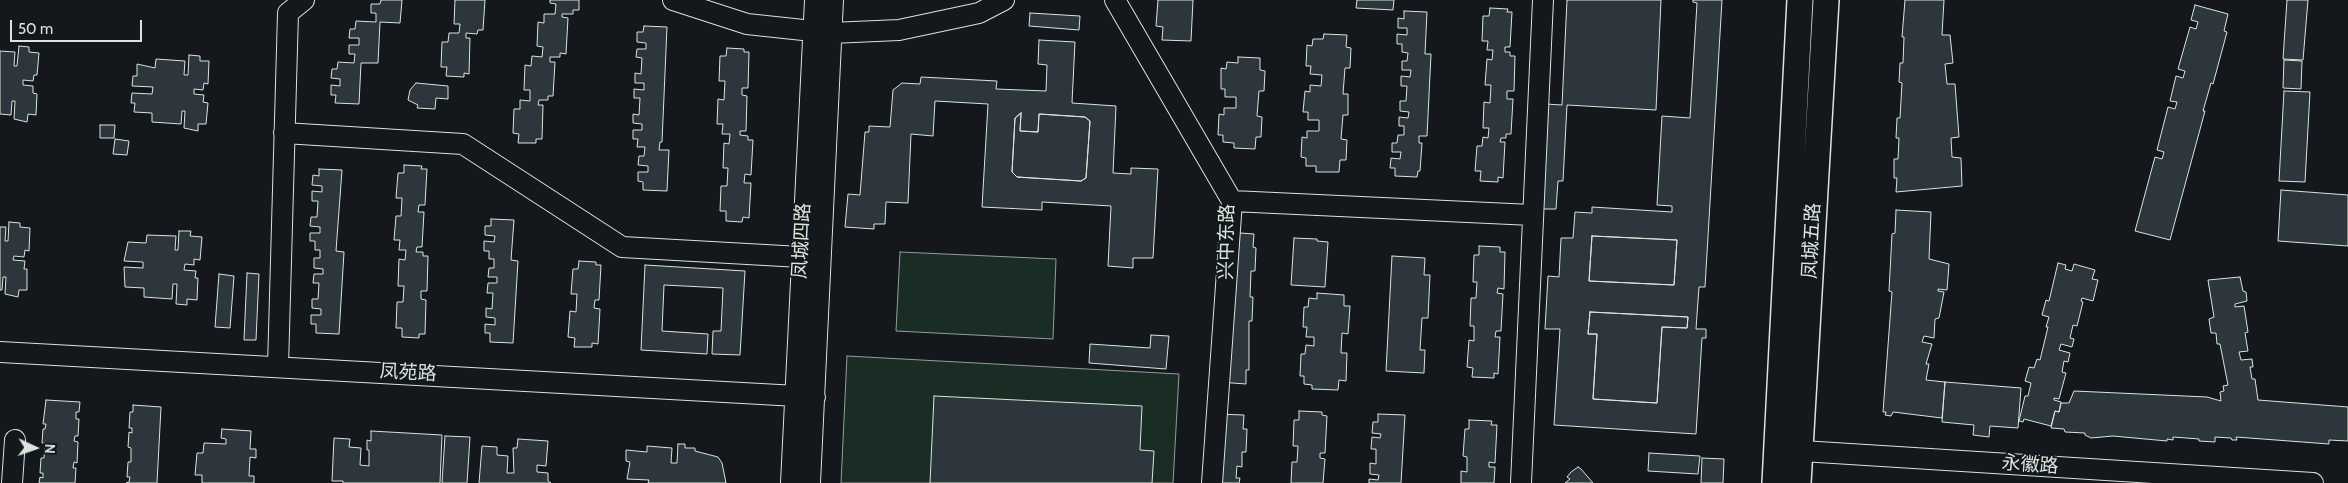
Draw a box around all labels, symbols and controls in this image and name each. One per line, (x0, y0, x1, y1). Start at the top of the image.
scale bar (12, 10, 145, 42)
text: 50 m (18, 20, 53, 38)
street label: 凤城四路 (789, 202, 815, 280)
street label: 凤城五路 (1799, 202, 1825, 280)
street label: 兴中东路 (1215, 204, 1239, 280)
street label: 凤苑路 (379, 360, 437, 386)
north arrow (10, 423, 60, 473)
text: N (41, 443, 59, 454)
street label: 永徽路 (2001, 452, 2059, 478)

